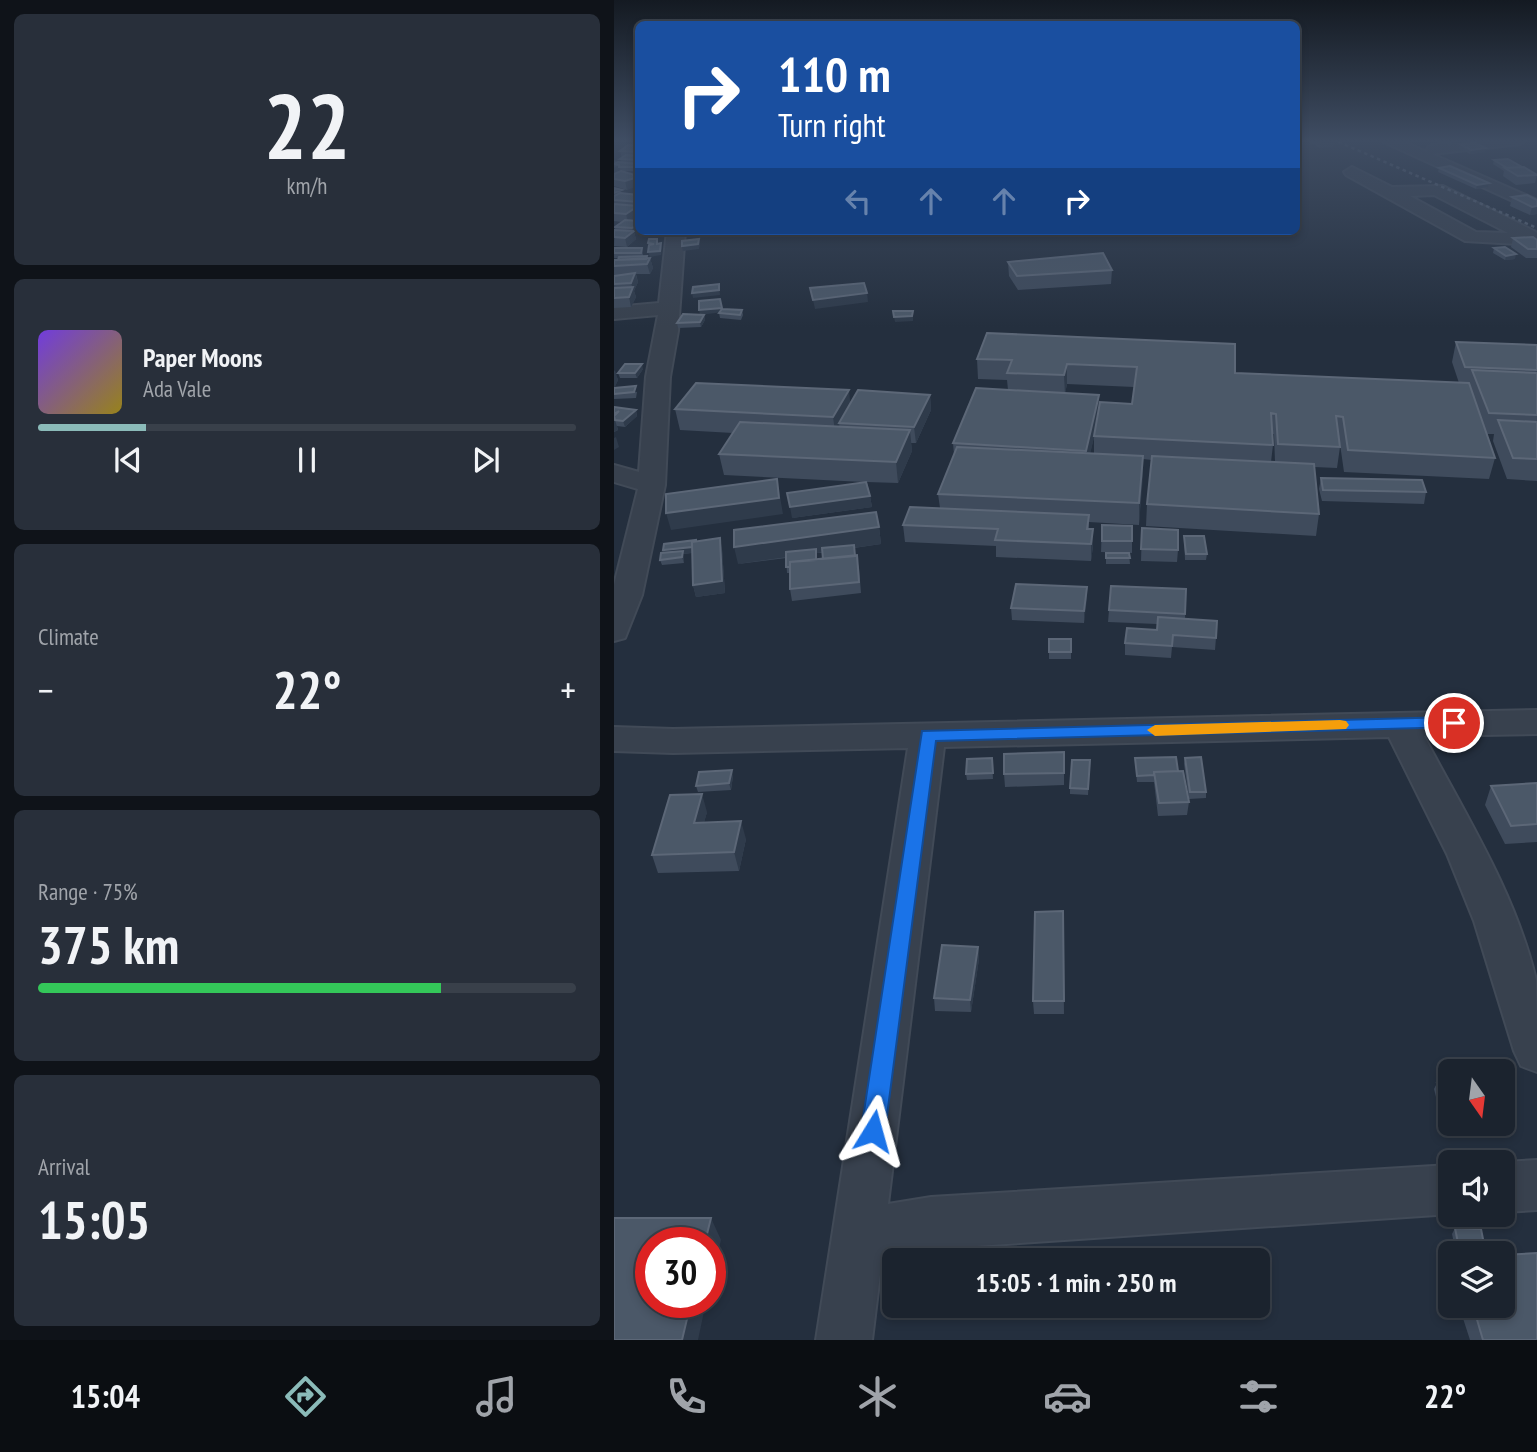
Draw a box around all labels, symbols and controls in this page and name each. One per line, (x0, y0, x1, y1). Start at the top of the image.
text: 110 m (778, 42, 891, 106)
icon: right (663, 49, 754, 140)
text: 22 (264, 66, 351, 184)
text: Turn right (778, 104, 886, 146)
text: km/h (287, 171, 327, 200)
icon: left (839, 182, 877, 220)
icon: ahead (912, 182, 950, 220)
icon: ahead (985, 182, 1023, 220)
icon: right (1058, 182, 1096, 220)
text: Paper Moons (143, 341, 262, 374)
text: Ada Vale (143, 374, 211, 403)
icon: previous (109, 441, 147, 479)
icon: pause (288, 441, 326, 479)
icon: next (467, 441, 505, 479)
text: Climate (38, 622, 99, 651)
text: 22° (273, 656, 341, 723)
text: − (38, 665, 54, 714)
text: + (560, 665, 576, 714)
pin (1424, 693, 1484, 753)
icon: arrive (1435, 704, 1473, 742)
text: Range · 75% (38, 877, 138, 906)
text: 375 km (38, 911, 179, 978)
north arrow (1438, 1059, 1515, 1136)
map controls (1438, 1059, 1515, 1318)
position arrow (836, 1094, 910, 1168)
button: sound (1438, 1150, 1515, 1227)
text: Arrival (38, 1152, 90, 1181)
text: 15:05 (38, 1186, 150, 1253)
speed limit sign: 30 (635, 1227, 726, 1318)
button: layers (1438, 1241, 1515, 1318)
text: 15:05 · 1 min · 250 m (976, 1266, 1176, 1299)
icon: directions (281, 1372, 330, 1421)
icon: music (472, 1372, 521, 1421)
icon: phone (662, 1372, 711, 1421)
icon: climate (853, 1372, 902, 1421)
icon: car (1043, 1372, 1092, 1421)
icon: filters (1234, 1372, 1283, 1421)
text: 15:04 (71, 1375, 140, 1417)
text: 22° (1424, 1375, 1466, 1417)

